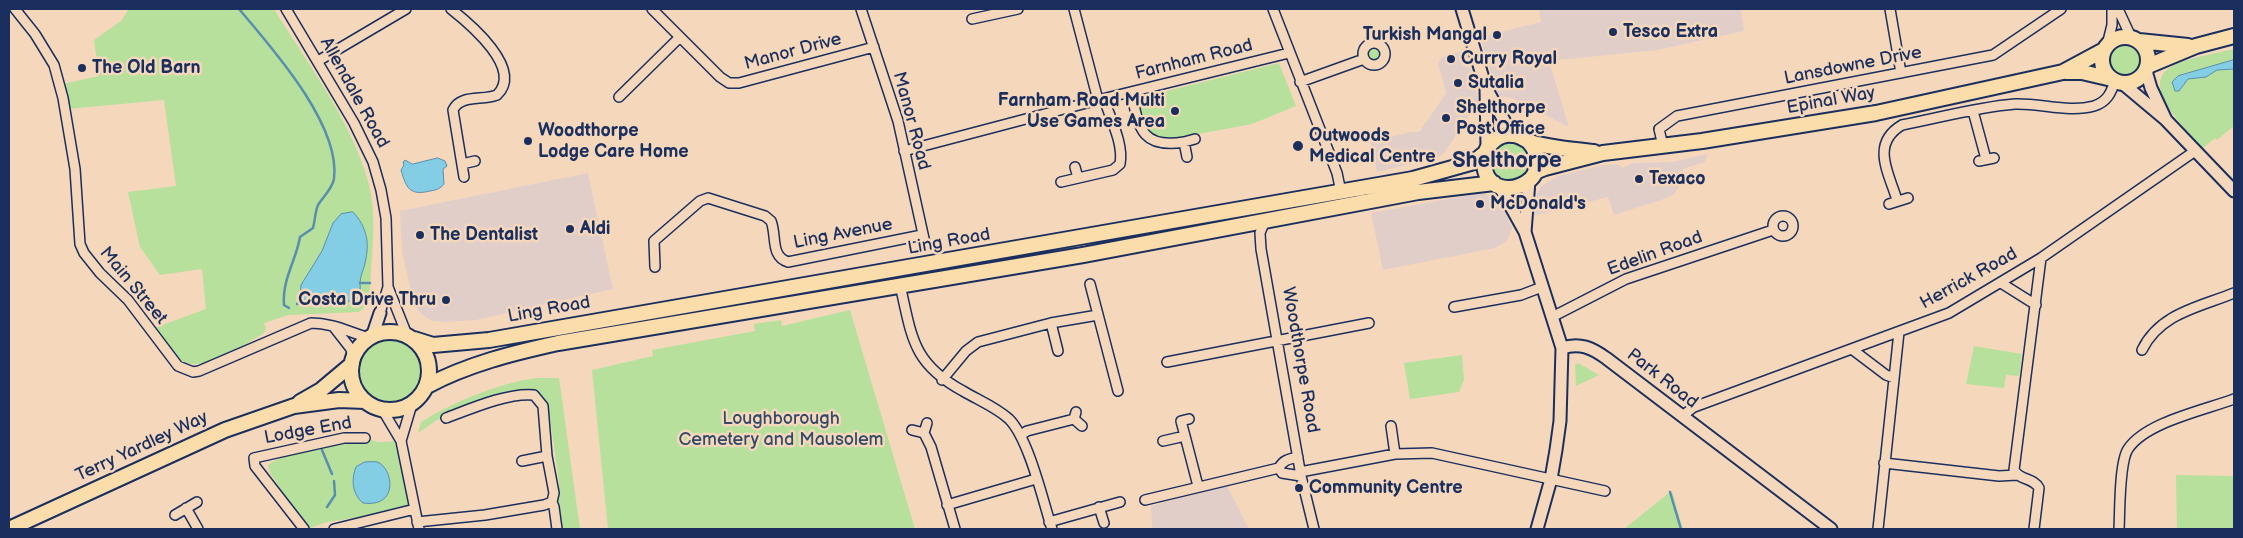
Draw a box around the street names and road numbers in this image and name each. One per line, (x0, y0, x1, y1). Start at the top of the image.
street label: Manor Drive (742, 29, 844, 75)
street label: Allendale Road (315, 34, 393, 152)
street label: Farnham Road (1133, 35, 1255, 85)
street label: Lansdowne Drive (1782, 42, 1924, 90)
street label: Manor Road (888, 69, 934, 173)
street label: Epinal Way (1785, 83, 1877, 119)
street label: Ling Avenue (792, 214, 894, 254)
street label: Ling Road (906, 224, 992, 260)
street label: Edelin Road (1605, 227, 1705, 281)
street label: Main Street (94, 243, 172, 329)
street label: Herrick Road (1917, 243, 2021, 315)
street label: Woodthorpe Road (1277, 285, 1323, 435)
street label: Ling Road (506, 292, 592, 328)
street label: Park Road (1622, 344, 1702, 414)
street label: Terry Yardley Way (73, 407, 211, 487)
street label: Lodge End (262, 413, 354, 449)

